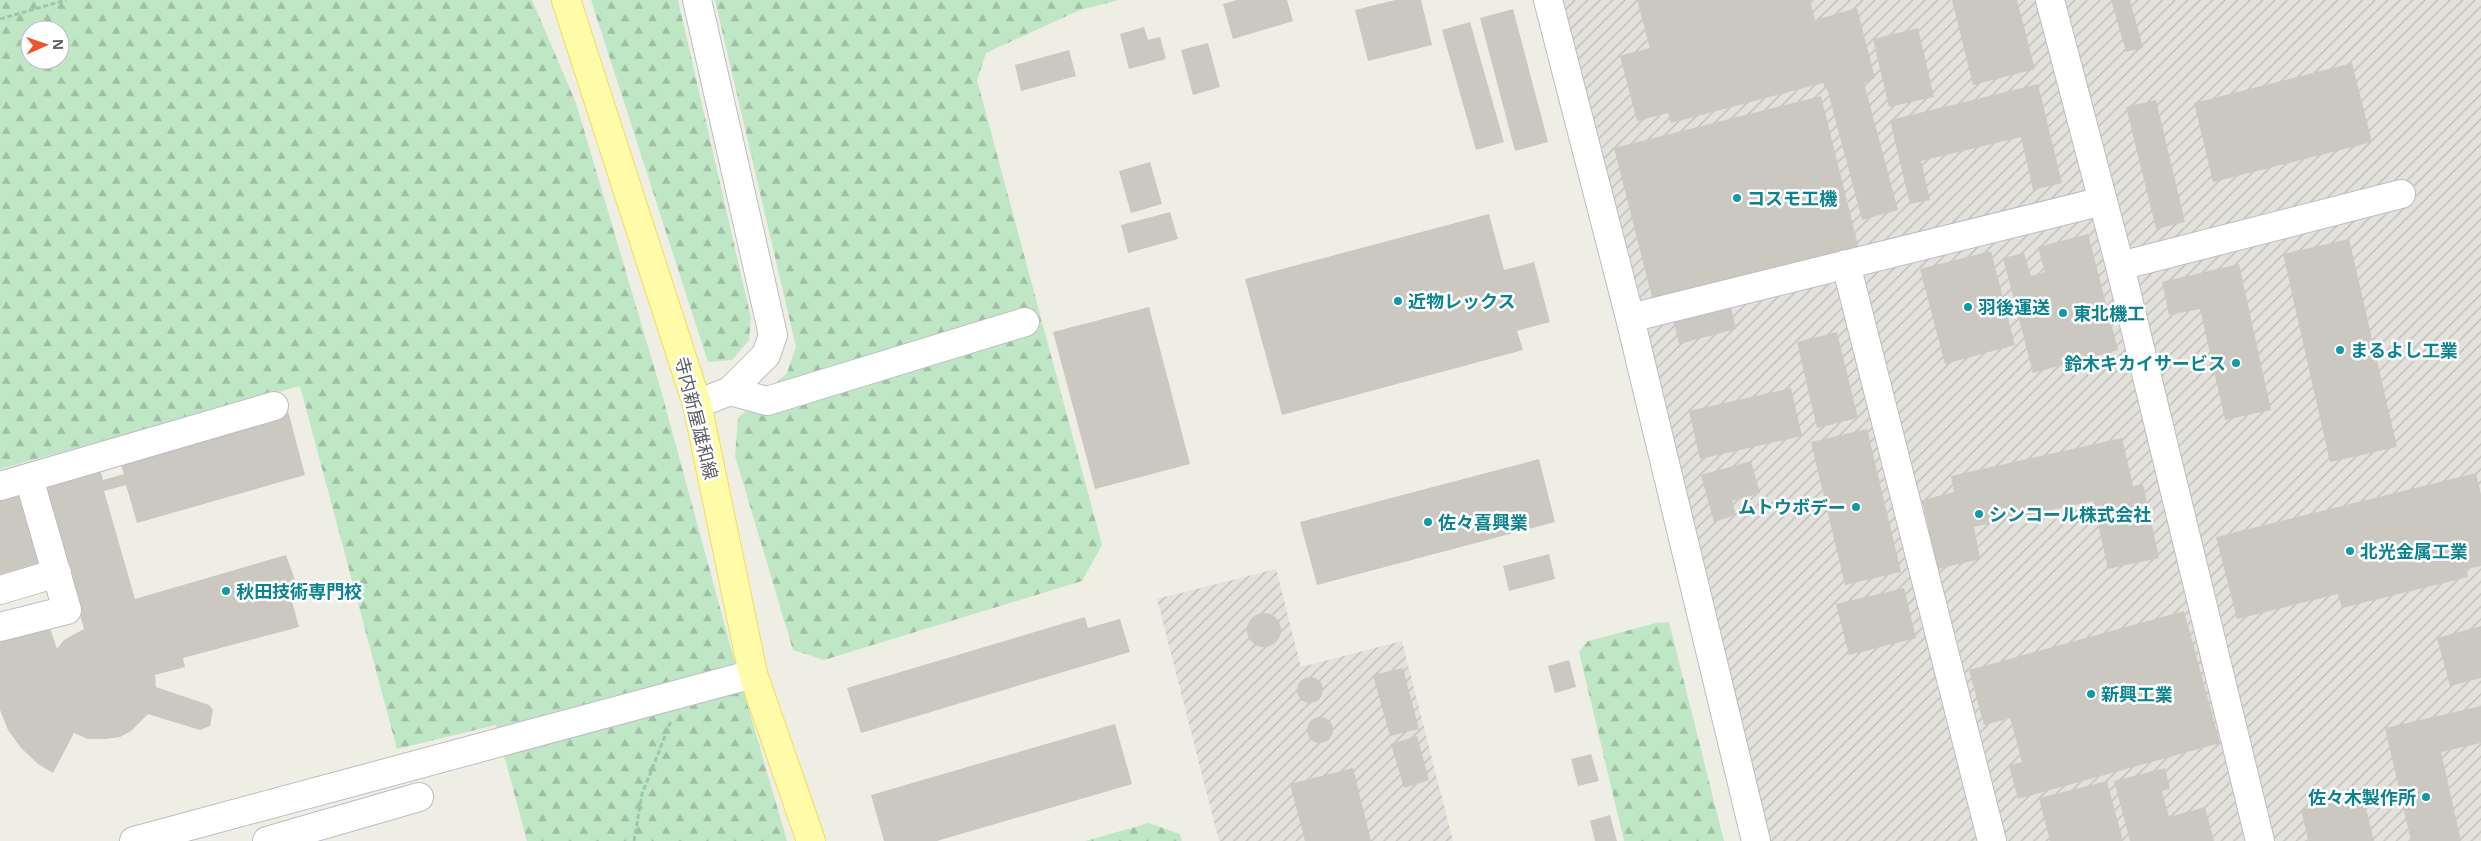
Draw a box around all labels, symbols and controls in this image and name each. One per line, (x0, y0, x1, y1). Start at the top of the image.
north arrow (20, 20, 70, 70)
text: N (49, 39, 68, 51)
place label: コスモ工機 (1747, 186, 1838, 210)
marker: コスモ工機 (1731, 192, 1743, 204)
place label: 近物レックス (1408, 289, 1515, 313)
marker: 近物レックス (1392, 295, 1404, 307)
place label: 羽後運送 (1978, 295, 2050, 319)
marker: 羽後運送 (1962, 301, 1974, 313)
place label: 東北機工 (2073, 301, 2145, 325)
marker: 東北機工 (2057, 307, 2069, 319)
place label: まるよし工業 (2350, 338, 2458, 362)
marker: まるよし工業 (2334, 344, 2346, 356)
place label: 鈴木キカイサービス (2064, 351, 2226, 375)
street label: 寺内新屋雄和線 (670, 354, 724, 482)
marker: 鈴木キカイサービス (2230, 357, 2242, 369)
place label: ムトウボデー (1738, 495, 1846, 519)
marker: ムトウボデー (1850, 501, 1862, 513)
place label: シンコール株式会社 (1989, 502, 2151, 526)
marker: シンコール株式会社 (1973, 508, 1985, 520)
place label: 佐々喜興業 (1438, 510, 1528, 534)
marker: 佐々喜興業 (1422, 516, 1434, 528)
place label: 北光金属工業 (2360, 539, 2468, 563)
marker: 北光金属工業 (2344, 545, 2356, 557)
place label: 秋田技術専門校 (236, 579, 362, 603)
marker: 秋田技術専門校 (220, 585, 232, 597)
place label: 新興工業 (2101, 682, 2173, 706)
marker: 新興工業 (2085, 688, 2097, 700)
place label: 佐々木製作所 (2308, 785, 2416, 809)
marker: 佐々木製作所 (2420, 791, 2432, 803)

